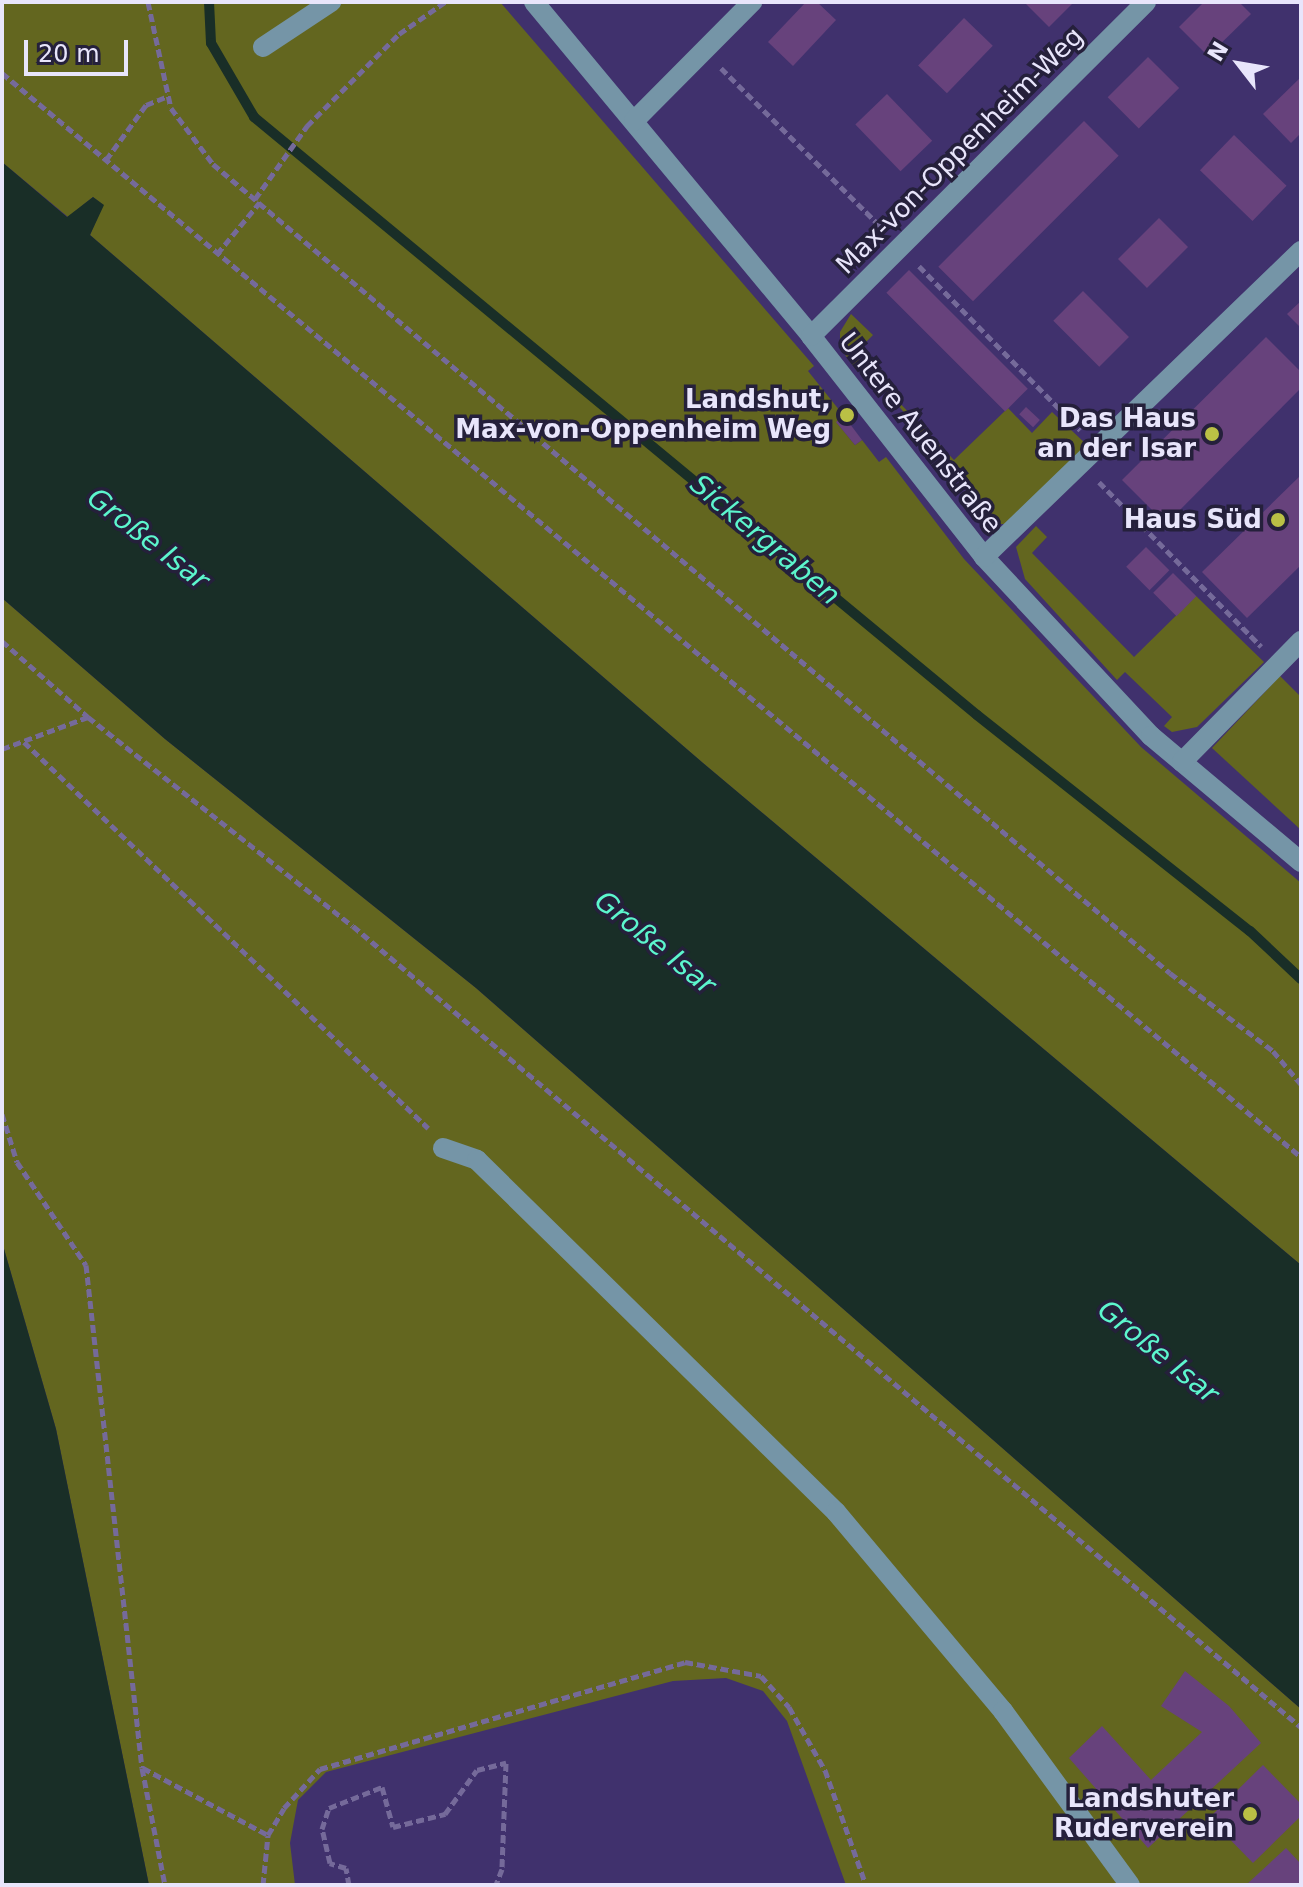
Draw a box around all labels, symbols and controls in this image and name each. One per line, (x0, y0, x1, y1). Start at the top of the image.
street label: Max-von-Oppenheim-Weg (830, 21, 1090, 281)
scale bar (28, 24, 132, 74)
north arrow (1199, 24, 1279, 104)
text: N (1203, 37, 1233, 66)
text: 20 m (38, 40, 100, 68)
street label: Untere Auenstraße (832, 327, 1008, 539)
place label: Landshut, Max-von-Oppenheim Weg (455, 384, 831, 446)
place label: Das Haus an der Isar (1037, 403, 1196, 464)
marker: Landshut, Max-von-Oppenheim Weg (838, 406, 856, 424)
marker: Das Haus an der Isar (1203, 425, 1221, 443)
water label: Sickergraben (683, 468, 847, 612)
water label: Große Isar (80, 481, 216, 597)
place label: Haus Süd (1124, 504, 1262, 536)
marker: Haus Süd (1269, 511, 1287, 529)
water label: Große Isar (588, 884, 722, 1002)
water label: Große Isar (1091, 1293, 1225, 1411)
place label: Landshuter Ruderverein (1054, 1783, 1234, 1844)
marker: Landshuter Ruderverein (1241, 1805, 1259, 1823)

